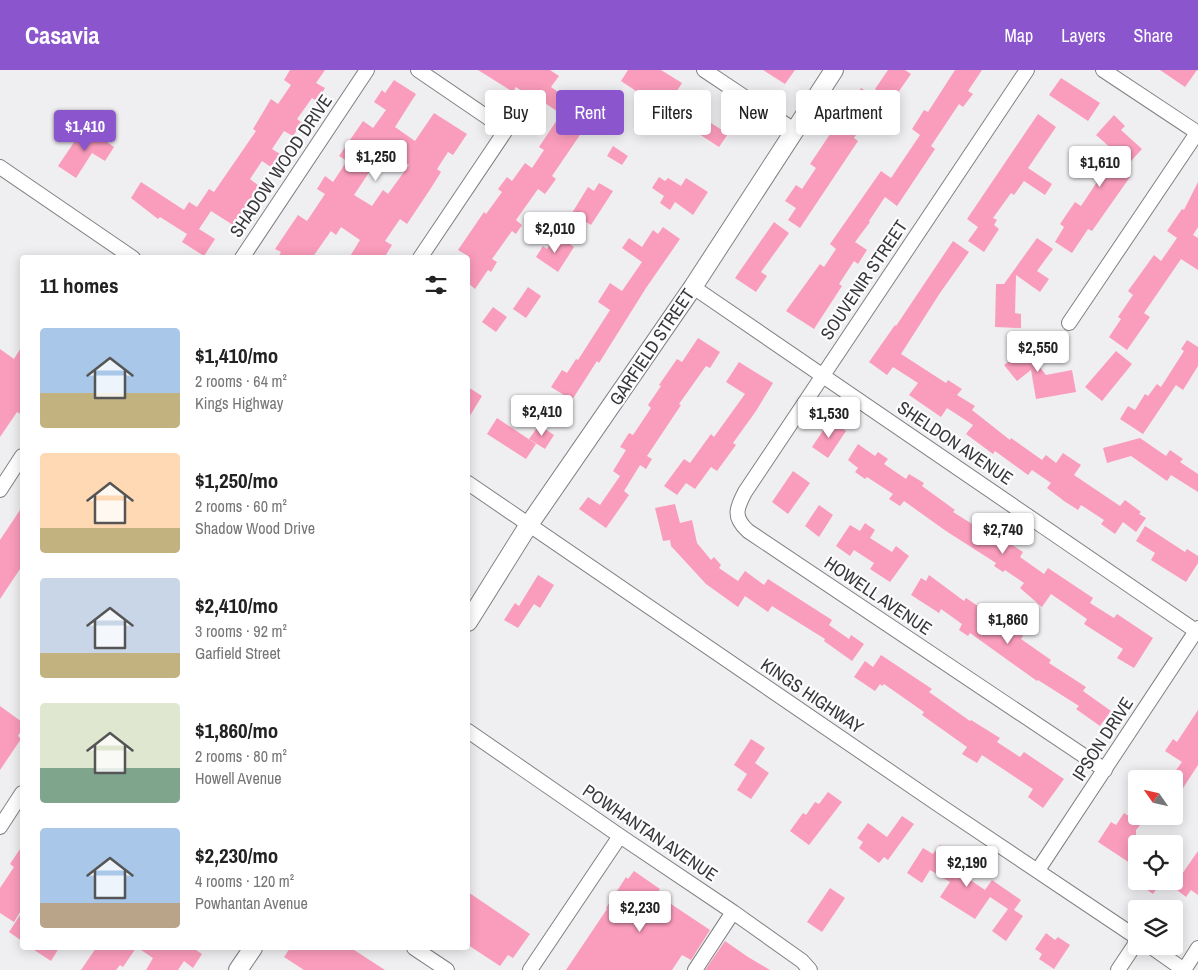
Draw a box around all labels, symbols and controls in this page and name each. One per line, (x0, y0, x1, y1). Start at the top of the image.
text: Casavia (25, 19, 99, 51)
text: Map (1005, 23, 1033, 48)
text: Layers (1061, 23, 1106, 48)
text: Share (1134, 23, 1173, 48)
street label: SHADOW WOOD DRIVE (223, 89, 338, 242)
chip: Buy (485, 90, 546, 135)
chip: Rent (556, 90, 624, 135)
chip: Filters (634, 90, 711, 135)
chip: New (721, 90, 786, 135)
chip: Apartment (796, 90, 900, 135)
pin: $1,410 (44, 109, 126, 152)
text: $1,410 (65, 115, 105, 137)
pin: $1,250 (335, 140, 417, 182)
text: $1,250 (356, 145, 396, 167)
pin: $1,610 (1059, 146, 1141, 188)
text: $1,610 (1080, 151, 1120, 173)
pin: $2,010 (514, 212, 596, 254)
street label: SOUVENIR STREET (814, 215, 913, 345)
text: $2,010 (535, 217, 575, 239)
text: 11 homes (40, 271, 119, 300)
icon: filters (422, 271, 450, 299)
street label: GARFIELD STREET (603, 283, 700, 410)
pin: $2,550 (997, 330, 1079, 373)
text: $2,550 (1018, 336, 1058, 358)
text: $1,410/mo (195, 341, 278, 370)
icon: home (80, 348, 140, 408)
text: 2 rooms · 64 m² (195, 370, 287, 392)
text: Kings Highway (195, 392, 283, 414)
pin: $2,410 (501, 394, 583, 437)
street label: SHELDON AVENUE (893, 395, 1018, 490)
pin: $1,530 (788, 396, 870, 439)
text: $2,410 (522, 400, 562, 422)
text: $1,530 (809, 402, 849, 424)
text: $1,250/mo (195, 466, 278, 495)
icon: home (80, 473, 140, 533)
text: 2 rooms · 60 m² (195, 495, 287, 517)
pin: $2,740 (962, 512, 1044, 555)
text: Shadow Wood Drive (195, 517, 315, 539)
text: $2,740 (983, 518, 1023, 540)
street label: HOWELL AVENUE (820, 550, 937, 641)
text: $2,410/mo (195, 591, 278, 620)
icon: home (80, 598, 140, 658)
pin: $1,860 (967, 602, 1049, 645)
text: $1,860 (988, 608, 1028, 630)
text: 3 rooms · 92 m² (195, 620, 287, 642)
text: Garfield Street (195, 642, 280, 664)
street label: KINGS HIGHWAY (756, 652, 869, 739)
street label: IPSON DRIVE (1066, 692, 1139, 785)
text: $1,860/mo (195, 716, 278, 745)
icon: home (80, 723, 140, 783)
text: 2 rooms · 80 m² (195, 745, 287, 767)
text: Howell Avenue (195, 767, 282, 789)
north arrow (1128, 770, 1182, 825)
map controls (1128, 770, 1183, 955)
street label: POWHANTAN AVENUE (578, 778, 723, 887)
button: locate (1128, 835, 1183, 890)
text: $2,230/mo (195, 841, 278, 870)
pin: $2,190 (926, 846, 1008, 888)
icon: home (80, 848, 140, 908)
text: $2,190 (947, 851, 987, 873)
text: 4 rooms · 120 m² (195, 870, 294, 892)
pin: $2,230 (599, 890, 681, 933)
text: Powhantan Avenue (195, 892, 308, 914)
text: $2,230 (620, 896, 660, 918)
button: layers (1128, 900, 1183, 955)

